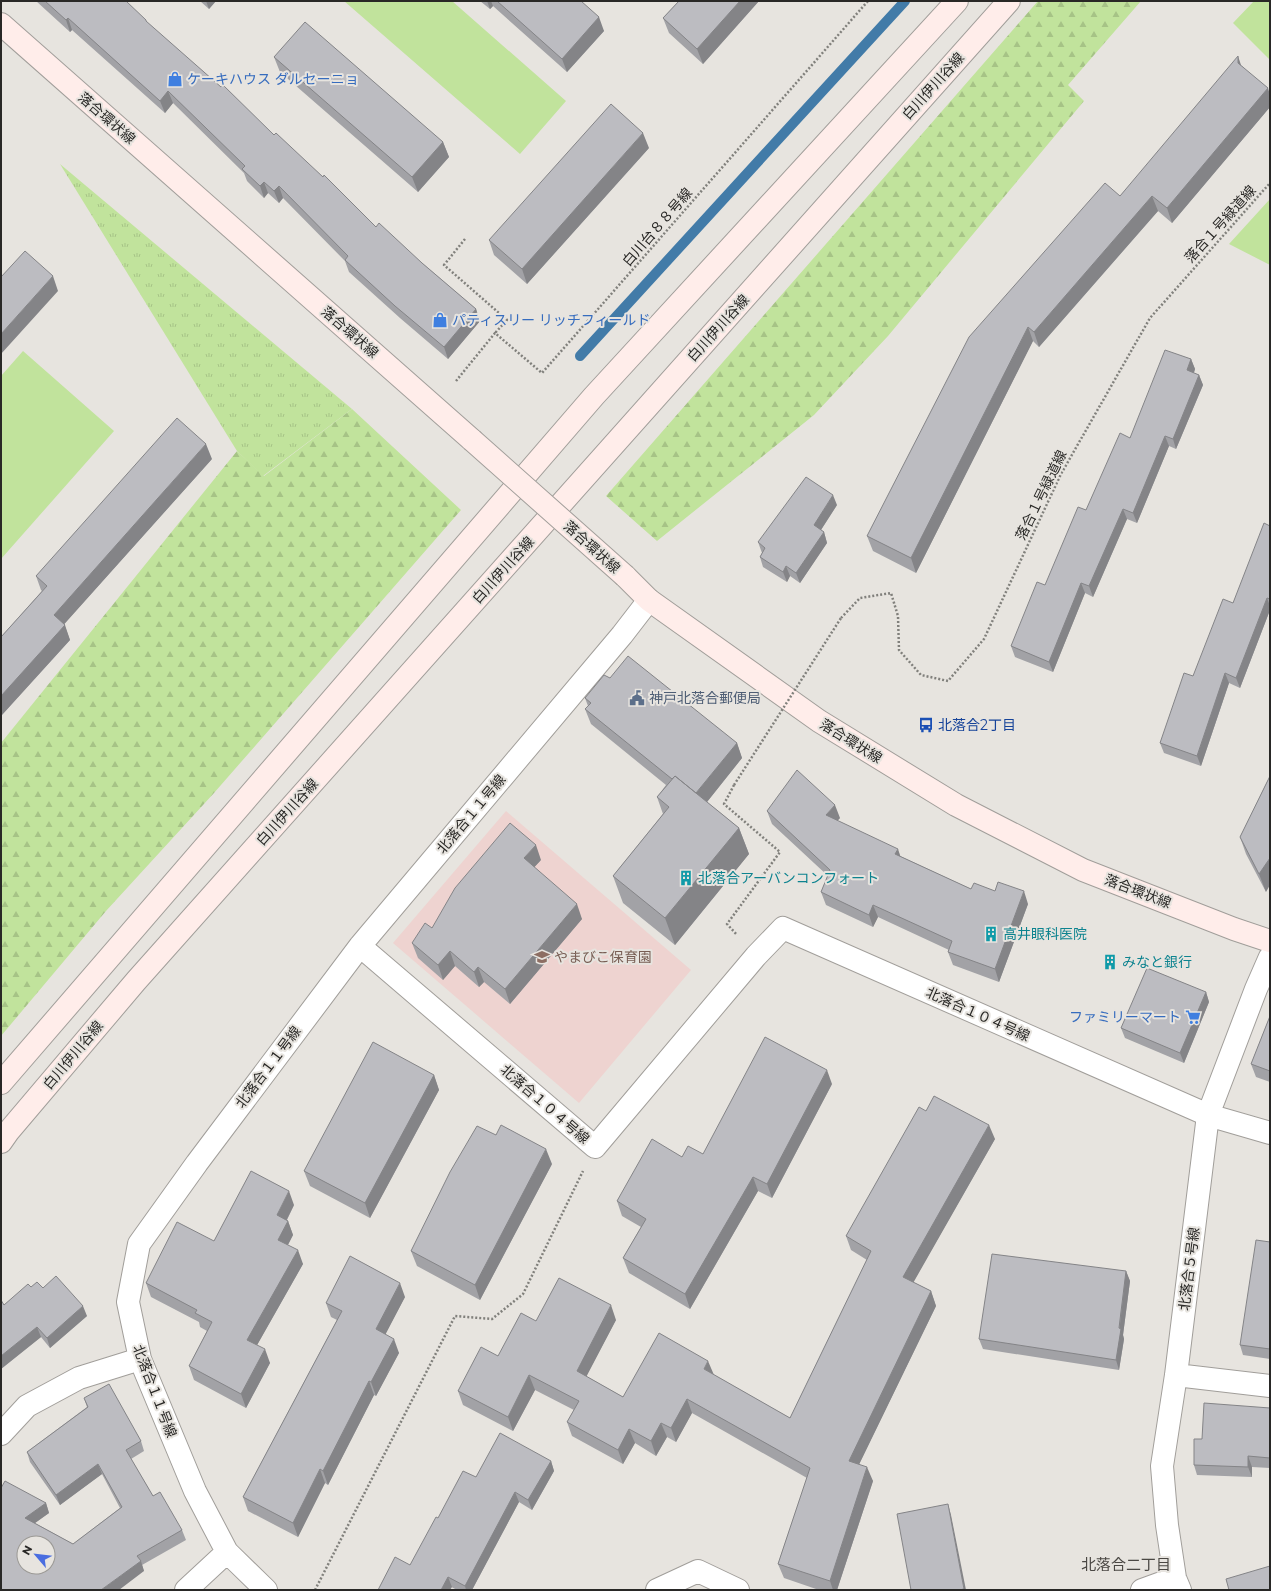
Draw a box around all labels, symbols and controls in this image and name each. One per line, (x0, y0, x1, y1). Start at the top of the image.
street label: 白川伊川谷線 (898, 49, 968, 123)
shop icon: ケーキハウス ダルセーニョ (166, 70, 184, 88)
place label: ケーキハウス ダルセーニョ (187, 70, 359, 88)
street label: 落合環状線 (75, 88, 139, 148)
street label: 落合１号緑道線 (1181, 182, 1259, 266)
street label: 白川台８８号線 (618, 184, 696, 270)
street label: 白川伊川谷線 (683, 291, 753, 365)
street label: 落合環状線 (318, 302, 382, 362)
shop icon: パティスリー リッチフィールド (431, 311, 449, 329)
place label: パティスリー リッチフィールド (452, 311, 651, 329)
street label: 落合１号緑道線 (1011, 447, 1071, 543)
street label: 落合環状線 (560, 517, 624, 577)
street label: 白川伊川谷線 (468, 533, 538, 607)
public building icon: 神戸北落合郵便局 (628, 689, 646, 707)
place label: 神戸北落合郵便局 (649, 689, 761, 707)
street label: 落合環状線 (817, 715, 885, 767)
bus stop icon: 北落合2丁目 (917, 716, 935, 734)
place label: 北落合2丁目 (938, 716, 1016, 734)
street label: 北落合１１号線 (433, 771, 509, 857)
street label: 白川伊川谷線 (252, 775, 322, 849)
building icon: 北落合アーバンコンフォート (677, 869, 695, 887)
place label: 北落合アーバンコンフォート (698, 869, 879, 887)
street label: 落合環状線 (1102, 870, 1174, 912)
building icon: 高井眼科医院 (982, 925, 1000, 943)
place label: 高井眼科医院 (1003, 925, 1087, 943)
school or university icon: やまびこ保育園 (533, 948, 551, 966)
place label: やまびこ保育園 (554, 948, 652, 966)
building icon: みなと銀行 (1101, 953, 1119, 971)
place label: みなと銀行 (1122, 953, 1192, 971)
street label: 北落合１０４号線 (923, 983, 1033, 1045)
place label: ファミリーマート (1069, 1008, 1181, 1026)
supermarket icon: ファミリーマート (1184, 1008, 1202, 1026)
street label: 白川伊川谷線 (39, 1017, 107, 1093)
street label: 北落合１１号線 (231, 1022, 305, 1112)
street label: 北落合１０４号線 (497, 1060, 593, 1148)
street label: 北落合５号線 (1175, 1226, 1203, 1312)
street label: 北落合１１号線 (129, 1342, 181, 1440)
north arrow (16, 1535, 56, 1575)
text: N (19, 1543, 35, 1558)
district label: 北落合二丁目 (1081, 1555, 1171, 1574)

